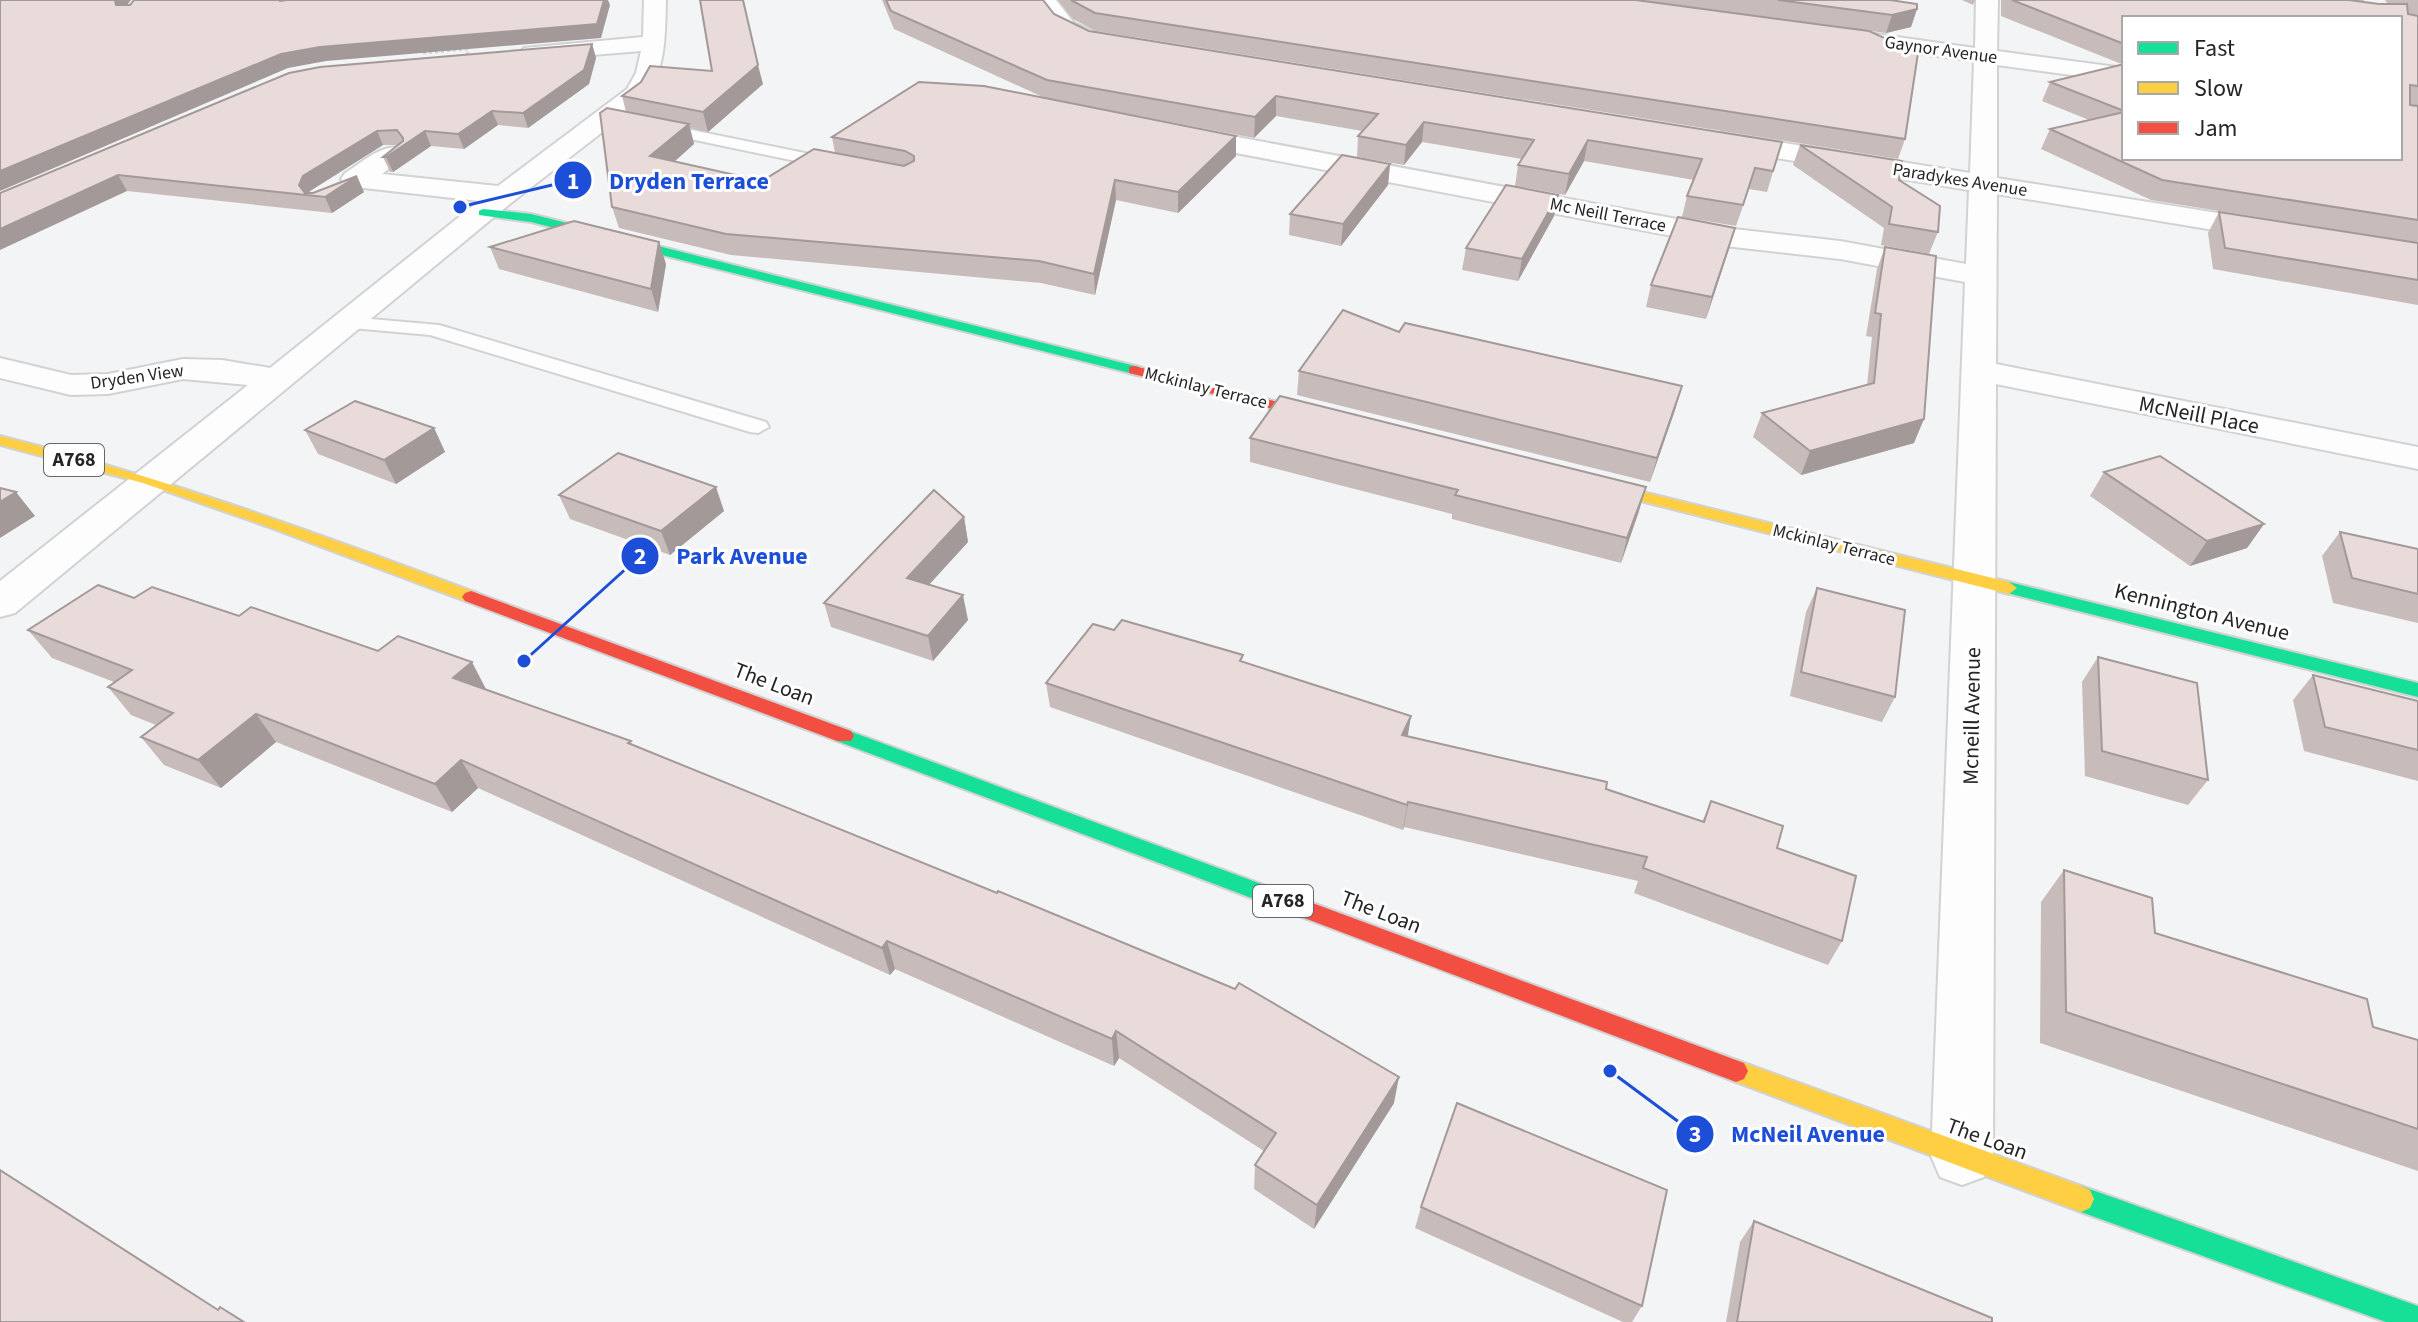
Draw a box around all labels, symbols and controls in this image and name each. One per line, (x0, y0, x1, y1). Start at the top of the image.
legend (2122, 16, 2402, 160)
street label: Gaynor Avenue (1883, 30, 1999, 70)
text: Fast (2194, 31, 2235, 66)
text: Slow (2194, 71, 2243, 106)
text: Jam (2194, 111, 2238, 146)
callout: Dryden Terrace (553, 156, 785, 204)
street label: Paradykes Avenue (1891, 157, 2029, 203)
text: 1 (567, 164, 579, 199)
text: Dryden Terrace (609, 164, 769, 199)
street label: Mc Neill Terrace (1548, 191, 1668, 239)
street label: Dryden View (89, 358, 185, 396)
street label: Mckinlay Terrace (1142, 361, 1270, 415)
street label: McNeill Place (2136, 388, 2262, 442)
road number: A768 (44, 444, 104, 476)
street label: Mckinlay Terrace (1770, 518, 1898, 572)
callout: Park Avenue (620, 532, 823, 580)
text: 2 (634, 539, 646, 574)
text: Park Avenue (676, 539, 808, 574)
street label: Kennington Avenue (2111, 575, 2293, 649)
street label: Mcneill Avenue (1955, 647, 1989, 785)
street label: The Loan (729, 654, 819, 714)
street label: The Loan (1336, 882, 1426, 942)
road number: A768 (1253, 885, 1313, 917)
callout: McNeil Avenue (1675, 1110, 1901, 1158)
street label: The Loan (1942, 1110, 2032, 1168)
text: 3 (1689, 1117, 1701, 1152)
text: McNeil Avenue (1731, 1117, 1885, 1152)

